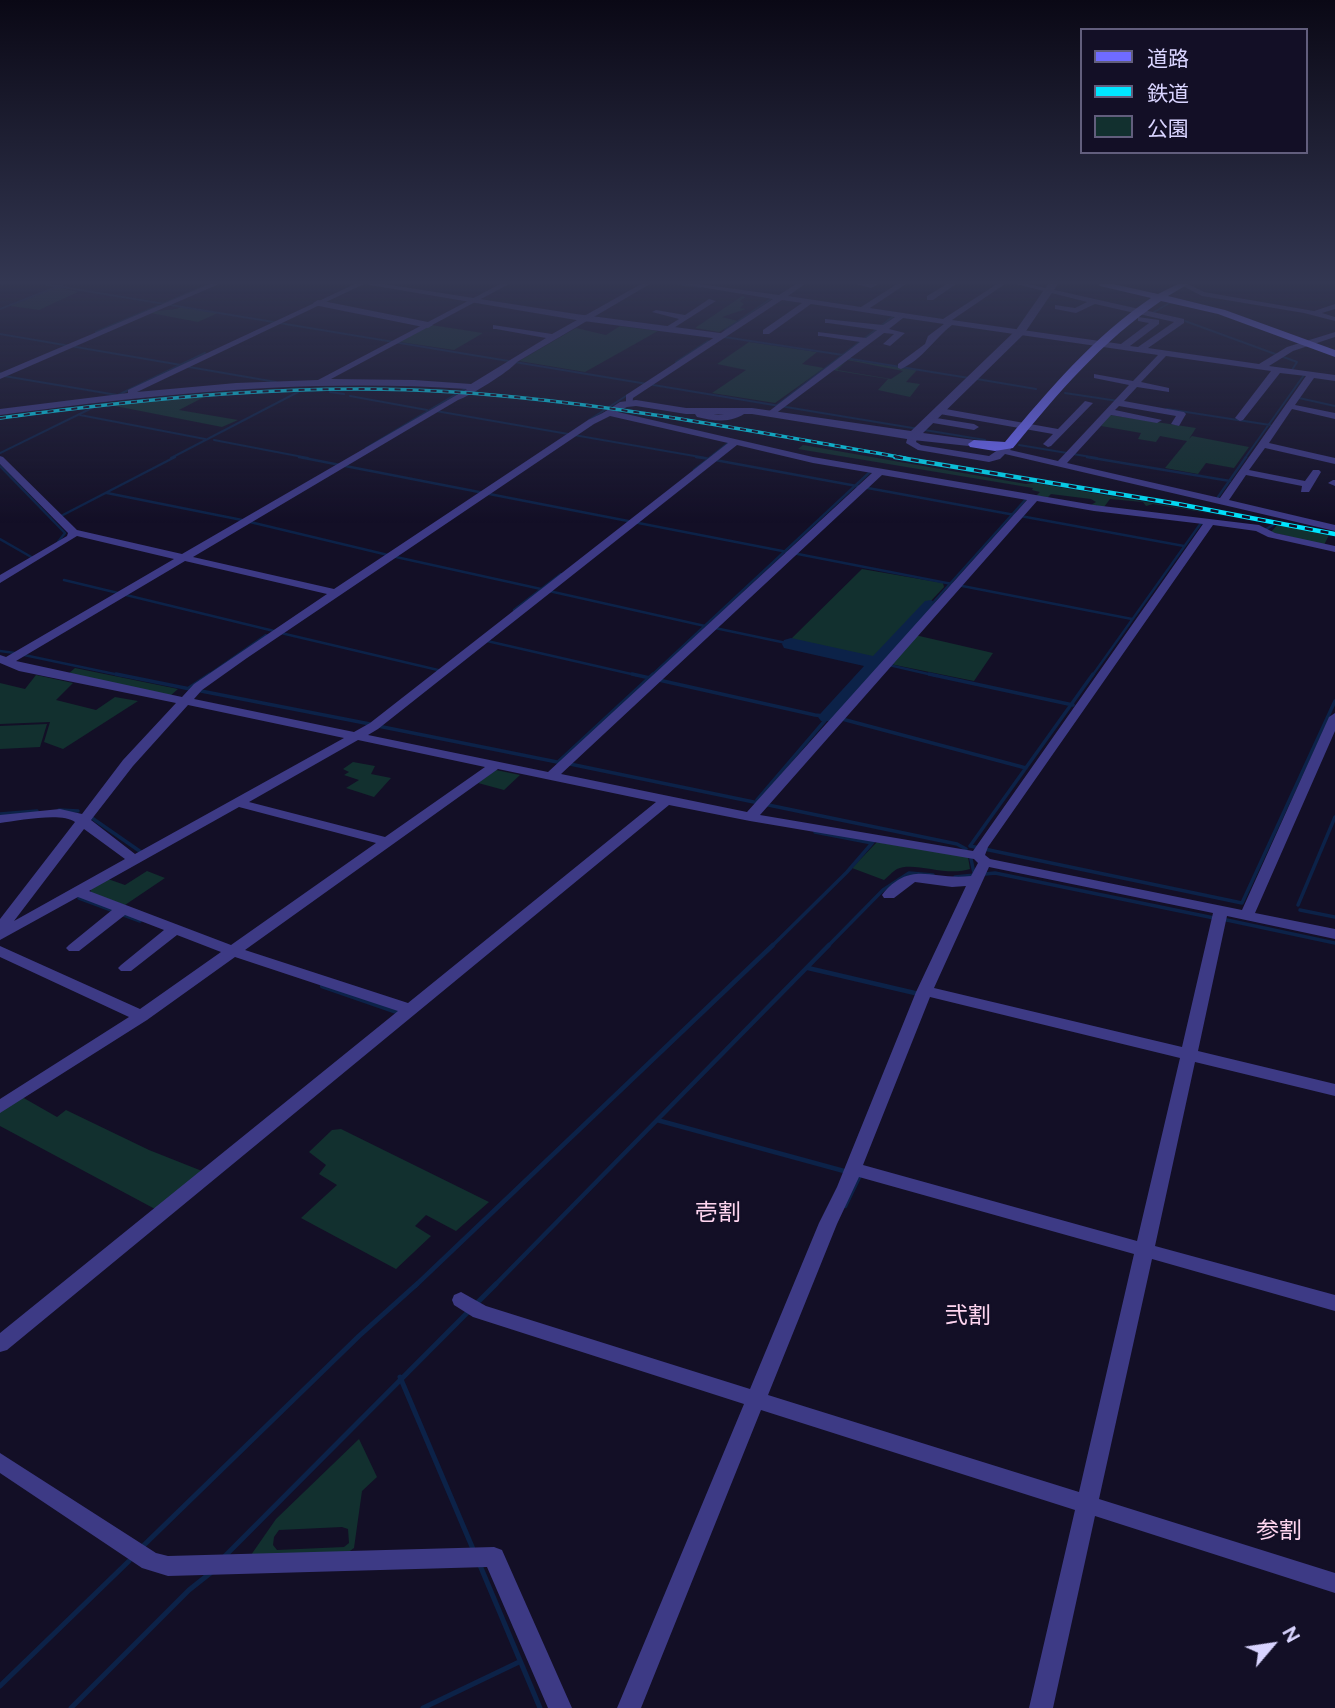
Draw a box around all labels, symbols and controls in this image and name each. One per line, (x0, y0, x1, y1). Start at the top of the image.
legend (1080, 28, 1307, 154)
text: 道路 (1147, 46, 1189, 71)
text: 鉄道 (1147, 81, 1189, 106)
text: 公園 (1147, 116, 1189, 141)
district label: 壱割 (695, 1199, 741, 1227)
district label: 弐割 (945, 1302, 991, 1330)
district label: 参割 (1256, 1517, 1302, 1545)
north arrow (1237, 1610, 1307, 1680)
text: N (1277, 1623, 1304, 1647)

